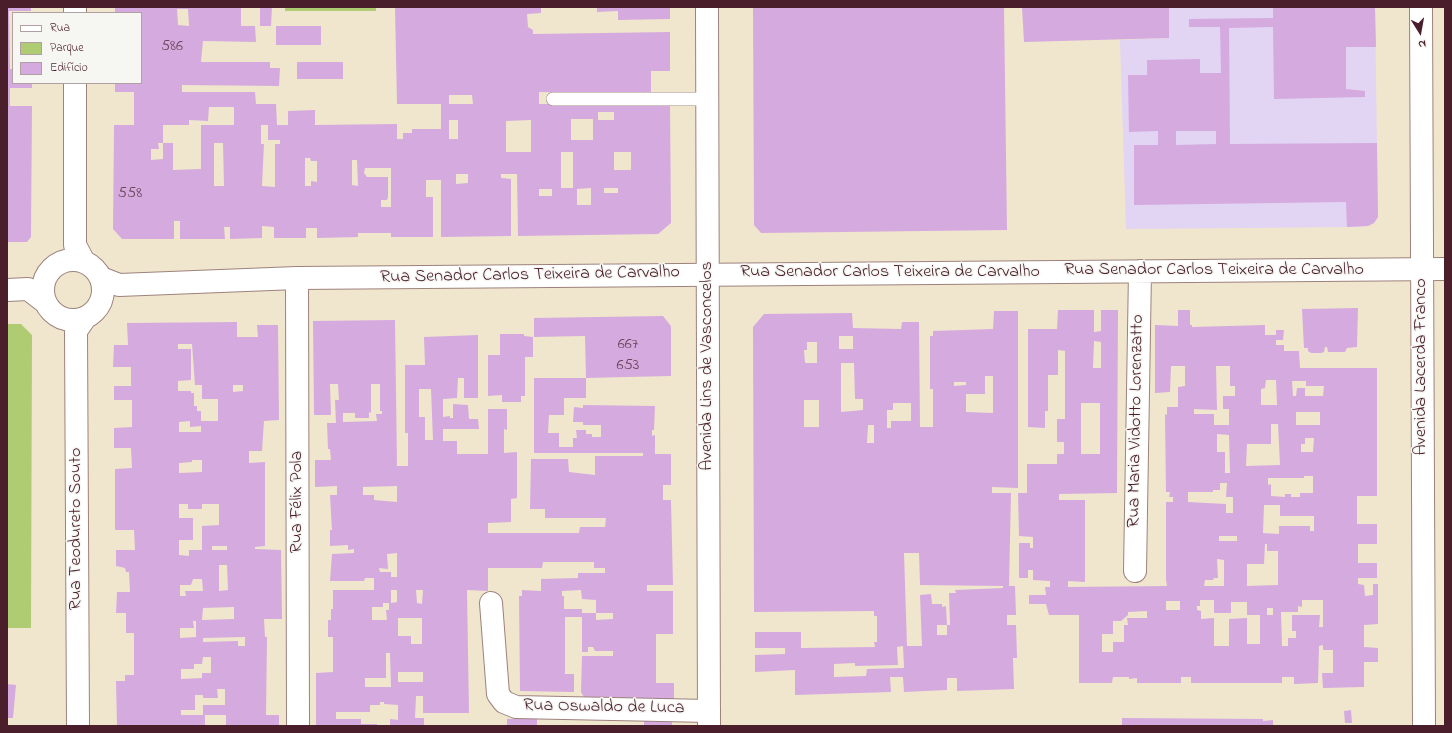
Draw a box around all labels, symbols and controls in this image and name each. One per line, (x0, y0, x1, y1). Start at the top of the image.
legend (12, 12, 142, 84)
north arrow (1400, 12, 1440, 52)
text: Rua (50, 19, 70, 37)
text: N (1417, 35, 1427, 52)
house number: 586 (161, 37, 183, 57)
text: Parque (50, 39, 84, 57)
text: Edifício (50, 59, 88, 77)
house number: 558 (118, 184, 142, 204)
street label: Rua Senador Carlos Teixeira de Carvalho (1064, 260, 1364, 282)
street label: Avenida Lins de Vasconcelos (697, 261, 719, 471)
street label: Rua Senador Carlos Teixeira de Carvalho (740, 262, 1040, 284)
street label: Rua Senador Carlos Teixeira de Carvalho (380, 263, 680, 289)
street label: Avenida Lacerda Franco (1411, 278, 1433, 456)
street label: Rua Maria Vidotto Lorenzatto (1124, 314, 1150, 528)
house number: 667 (618, 335, 638, 355)
house number: 653 (617, 356, 639, 376)
street label: Rua Teodureto Souto (66, 448, 88, 610)
street label: Rua Félix Pola (287, 451, 309, 553)
street label: Rua Oswaldo de Luca (523, 696, 685, 720)

